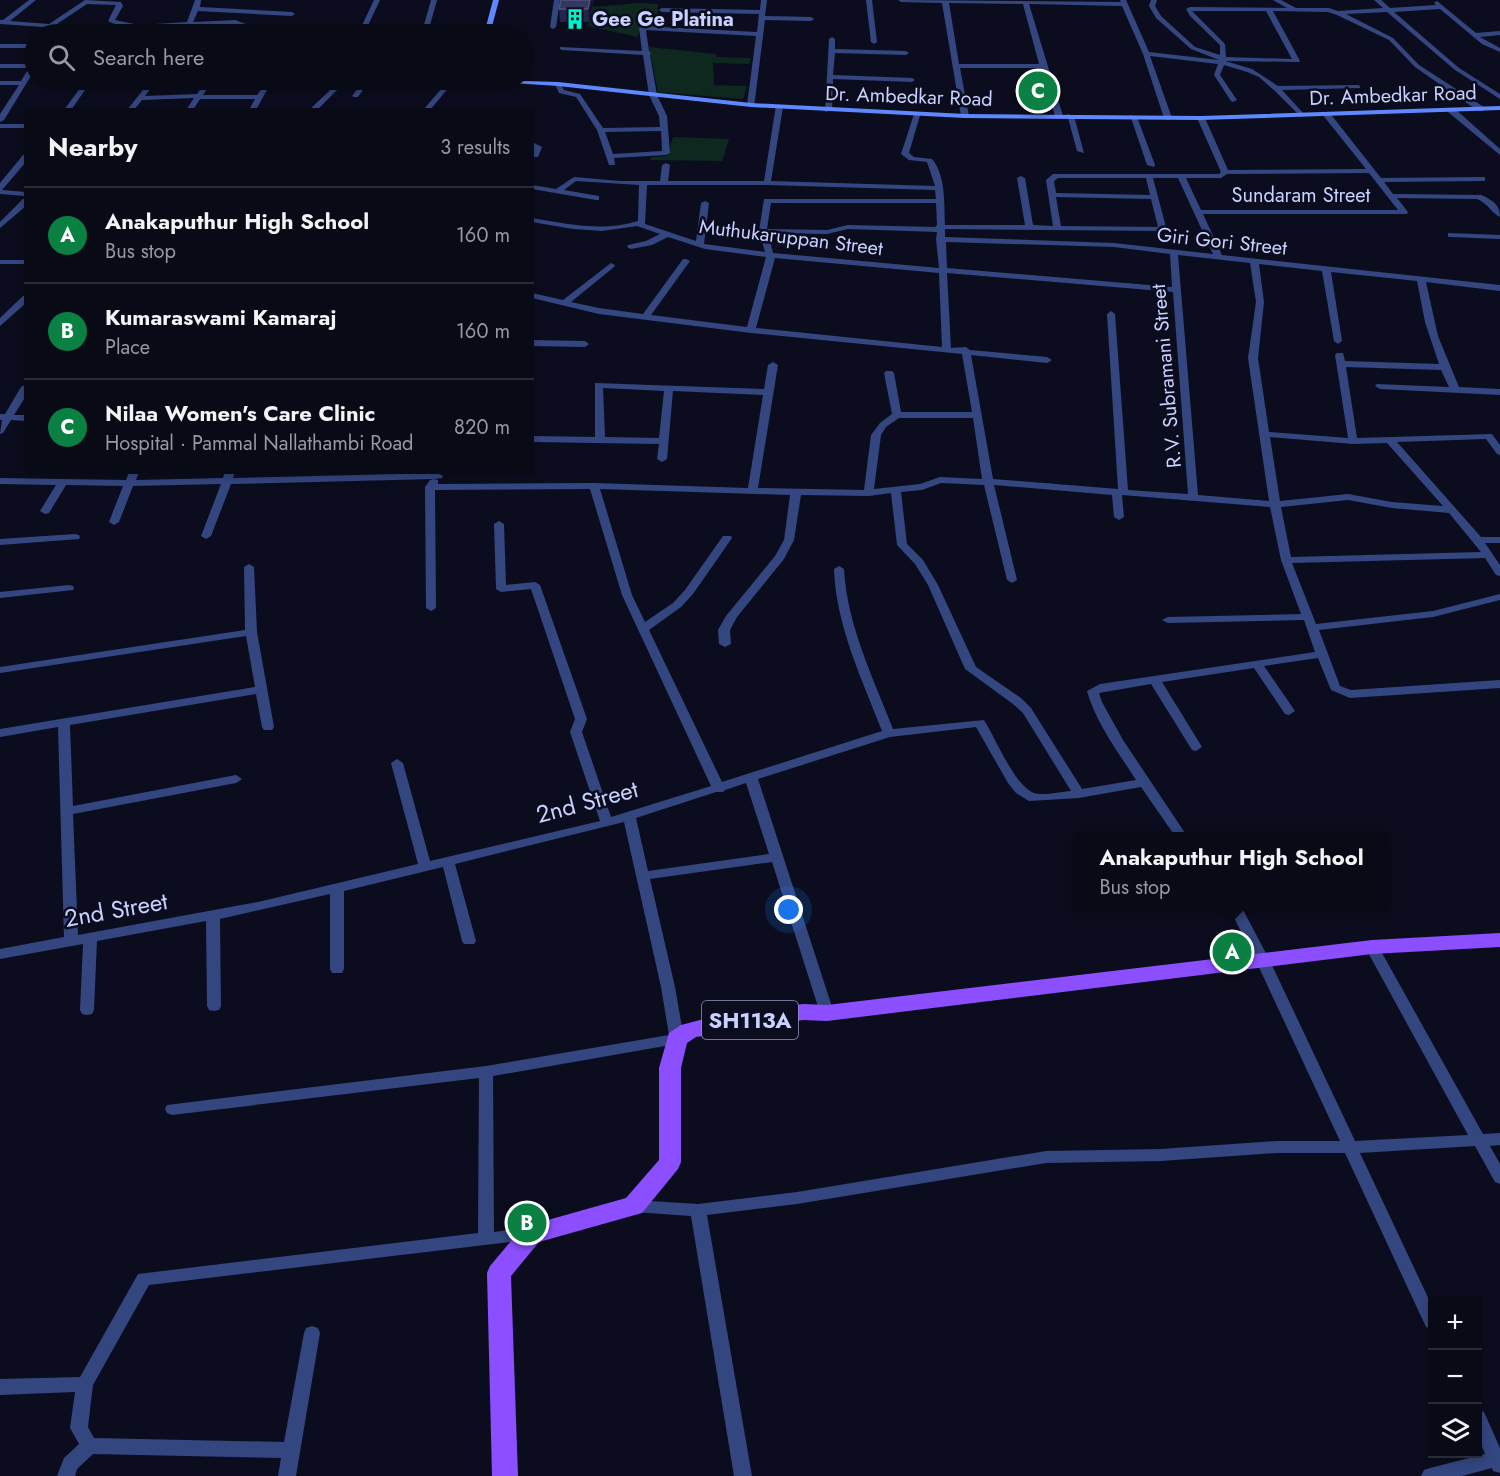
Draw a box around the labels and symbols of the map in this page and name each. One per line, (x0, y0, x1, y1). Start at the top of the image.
place label: Gee Ge Platina (592, 5, 734, 34)
building icon: Gee Ge Platina (563, 7, 587, 31)
pin: C (1018, 68, 1058, 113)
street label: Dr. Ambedkar Road (1309, 78, 1477, 113)
street label: Dr. Ambedkar Road (825, 79, 993, 114)
street label: Sundaram Street (1232, 181, 1371, 210)
street label: Muthukaruppan Street (697, 212, 885, 263)
street label: Giri Gori Street (1155, 220, 1289, 263)
street label: R.V. Subramani Street (1144, 283, 1189, 469)
street label: 2nd Street (532, 771, 642, 832)
street label: 2nd Street (61, 883, 171, 936)
your location (774, 895, 803, 924)
pin: A (1212, 930, 1252, 974)
road number: SH113A (702, 1001, 798, 1039)
pin: B (508, 1200, 546, 1246)

